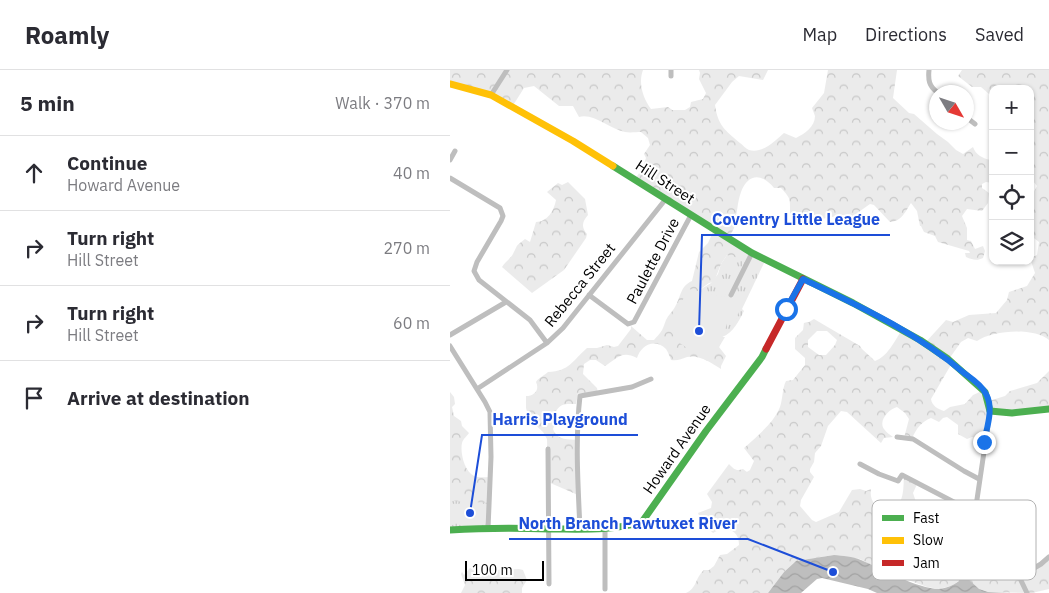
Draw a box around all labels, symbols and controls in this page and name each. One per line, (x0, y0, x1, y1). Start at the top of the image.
text: Roamly (25, 19, 109, 51)
text: Map (802, 23, 837, 46)
text: Directions (865, 23, 947, 46)
text: Saved (975, 23, 1024, 46)
north arrow (929, 85, 974, 130)
map controls (989, 85, 1034, 265)
button: + (989, 85, 1034, 130)
text: 5 min (20, 89, 75, 117)
text: Walk · 370 m (335, 93, 430, 113)
button: − (989, 130, 1034, 175)
text: Continue (67, 151, 147, 175)
street label: Hill Street (632, 155, 699, 208)
icon: ahead (20, 159, 48, 187)
text: 40 m (393, 163, 430, 183)
text: Howard Avenue (67, 175, 180, 195)
button: locate (989, 175, 1034, 220)
callout: Coventry Little League (702, 204, 890, 235)
text: Coventry Little League (712, 209, 880, 229)
street label: Paulette Drive (622, 214, 683, 307)
button: layers (989, 220, 1034, 265)
text: Turn right (67, 226, 154, 250)
icon: right (20, 234, 48, 262)
text: 270 m (383, 238, 430, 258)
street label: Rebecca Street (540, 239, 619, 330)
text: Hill Street (67, 250, 139, 270)
route start (775, 298, 798, 321)
text: Turn right (67, 301, 154, 325)
icon: right (20, 309, 48, 337)
text: 60 m (393, 313, 430, 333)
text: Hill Street (67, 325, 139, 345)
icon: arrive (20, 384, 48, 412)
text: Arrive at destination (67, 386, 250, 410)
street label: Howard Avenue (638, 400, 715, 498)
callout: Harris Playground (482, 404, 638, 435)
text: Harris Playground (492, 409, 628, 429)
route end (973, 431, 996, 454)
legend (872, 500, 1036, 580)
callout: North Branch Pawtuxet River (509, 508, 748, 539)
text: Fast (913, 509, 939, 527)
text: North Branch Pawtuxet River (519, 513, 738, 533)
text: Slow (913, 531, 944, 549)
text: Jam (913, 554, 940, 572)
scale bar (465, 558, 544, 581)
text: 100 m (472, 561, 513, 579)

